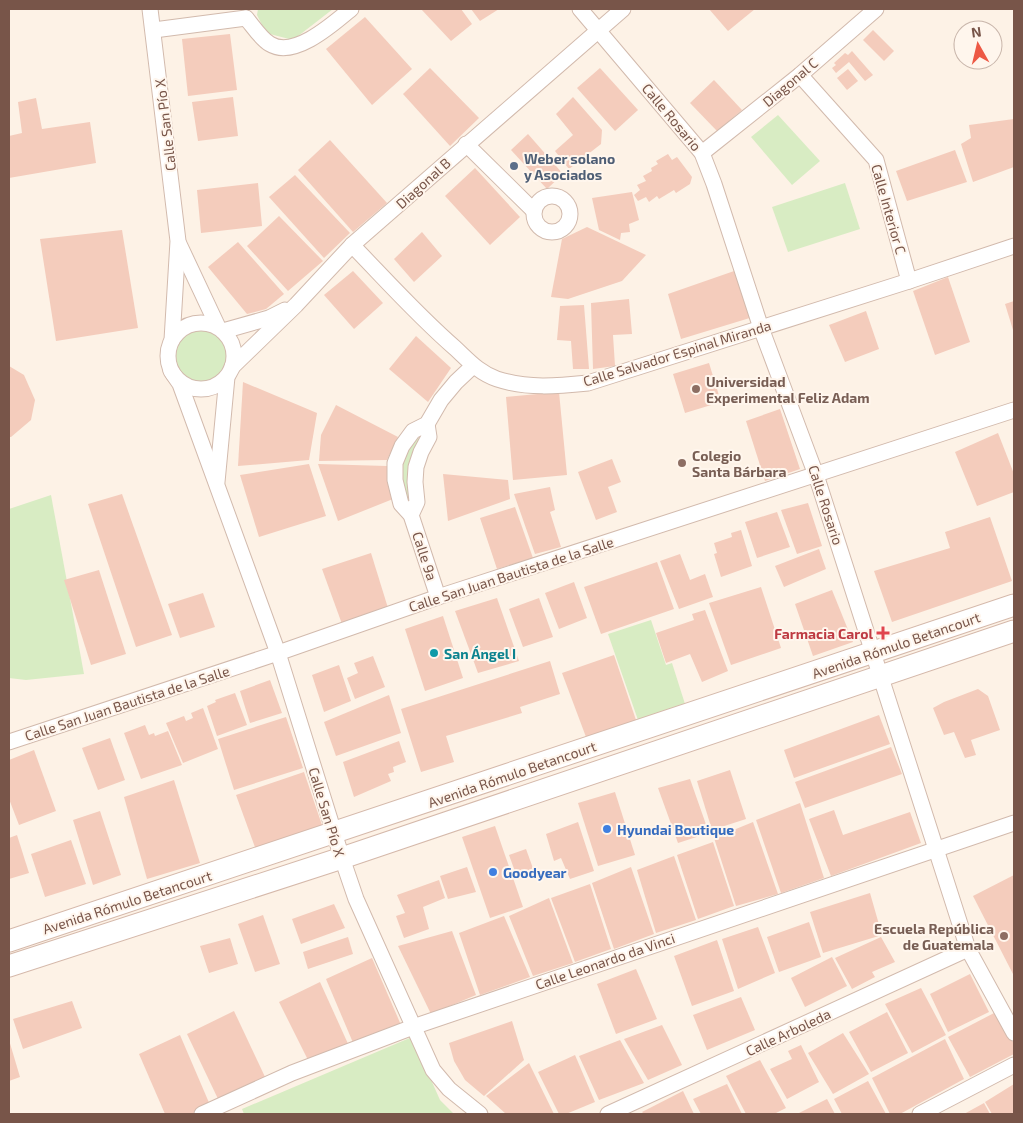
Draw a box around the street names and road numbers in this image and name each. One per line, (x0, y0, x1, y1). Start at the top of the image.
street label: Diagonal C (759, 54, 821, 110)
street label: Calle San Pío X (151, 77, 179, 172)
street label: Calle Rosario (639, 80, 705, 154)
street label: Diagonal B (392, 154, 454, 212)
street label: Calle Interior C (868, 162, 910, 256)
street label: Calle Salvador Espinal Miranda (581, 316, 773, 390)
street label: Calle Rosario (805, 463, 847, 547)
street label: Calle 9a (409, 529, 441, 583)
street label: Calle San Juan Bautista de la Salle (406, 533, 616, 615)
street label: Avenida Rómulo Betancourt (810, 608, 982, 682)
street label: Calle San Juan Bautista de la Salle (22, 662, 232, 744)
street label: Avenida Rómulo Betancourt (426, 737, 598, 811)
street label: Calle San Pío X (305, 765, 349, 859)
street label: Avenida Rómulo Betancourt (40, 867, 214, 937)
street label: Calle Leonardo da Vinci (533, 929, 677, 993)
street label: Calle Arboleda (743, 1005, 833, 1059)

